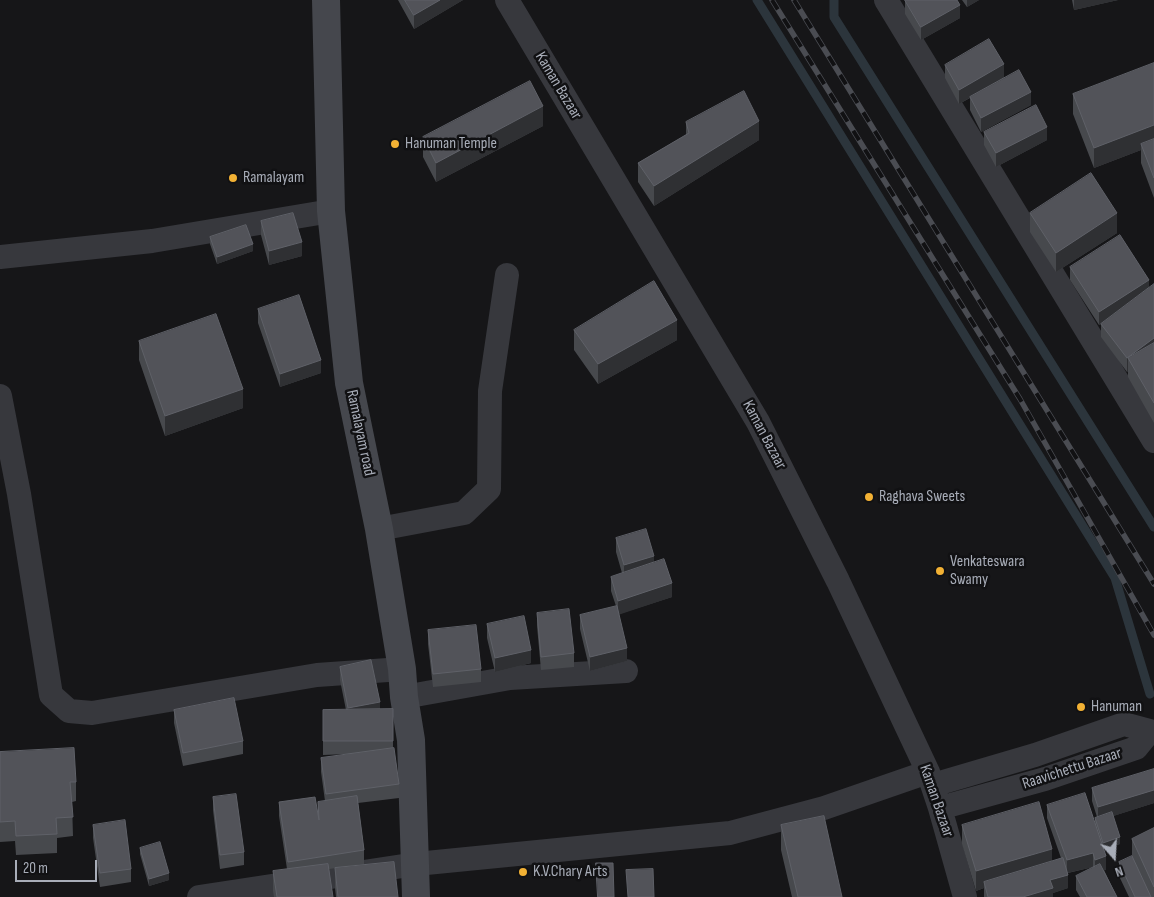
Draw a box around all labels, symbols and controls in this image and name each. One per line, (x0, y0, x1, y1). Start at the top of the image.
street label: Kaman Bazaar (530, 49, 586, 123)
place label: Hanuman Temple (405, 134, 497, 154)
marker: Hanuman Temple (389, 138, 401, 150)
place label: Ramalayam (243, 168, 304, 188)
marker: Ramalayam (227, 172, 239, 184)
street label: Ramalayam road (342, 388, 378, 478)
street label: Kaman Bazaar (738, 397, 790, 473)
place label: Raghava Sweets (879, 487, 965, 507)
marker: Raghava Sweets (863, 491, 875, 503)
place label: Venkateswara Swamy (950, 552, 1025, 590)
marker: Venkateswara Swamy (934, 565, 946, 577)
place label: Hanuman (1091, 697, 1142, 717)
marker: Hanuman (1075, 701, 1087, 713)
street label: Raavichettu Bazaar (1020, 744, 1124, 794)
street label: Kaman Bazaar (915, 762, 957, 840)
north arrow (1089, 832, 1139, 882)
scale bar (18, 850, 100, 882)
text: 20 m (23, 859, 48, 878)
place label: K.V.Chary Arts (533, 862, 607, 882)
text: N (1113, 862, 1125, 881)
marker: K.V.Chary Arts (517, 866, 529, 878)

